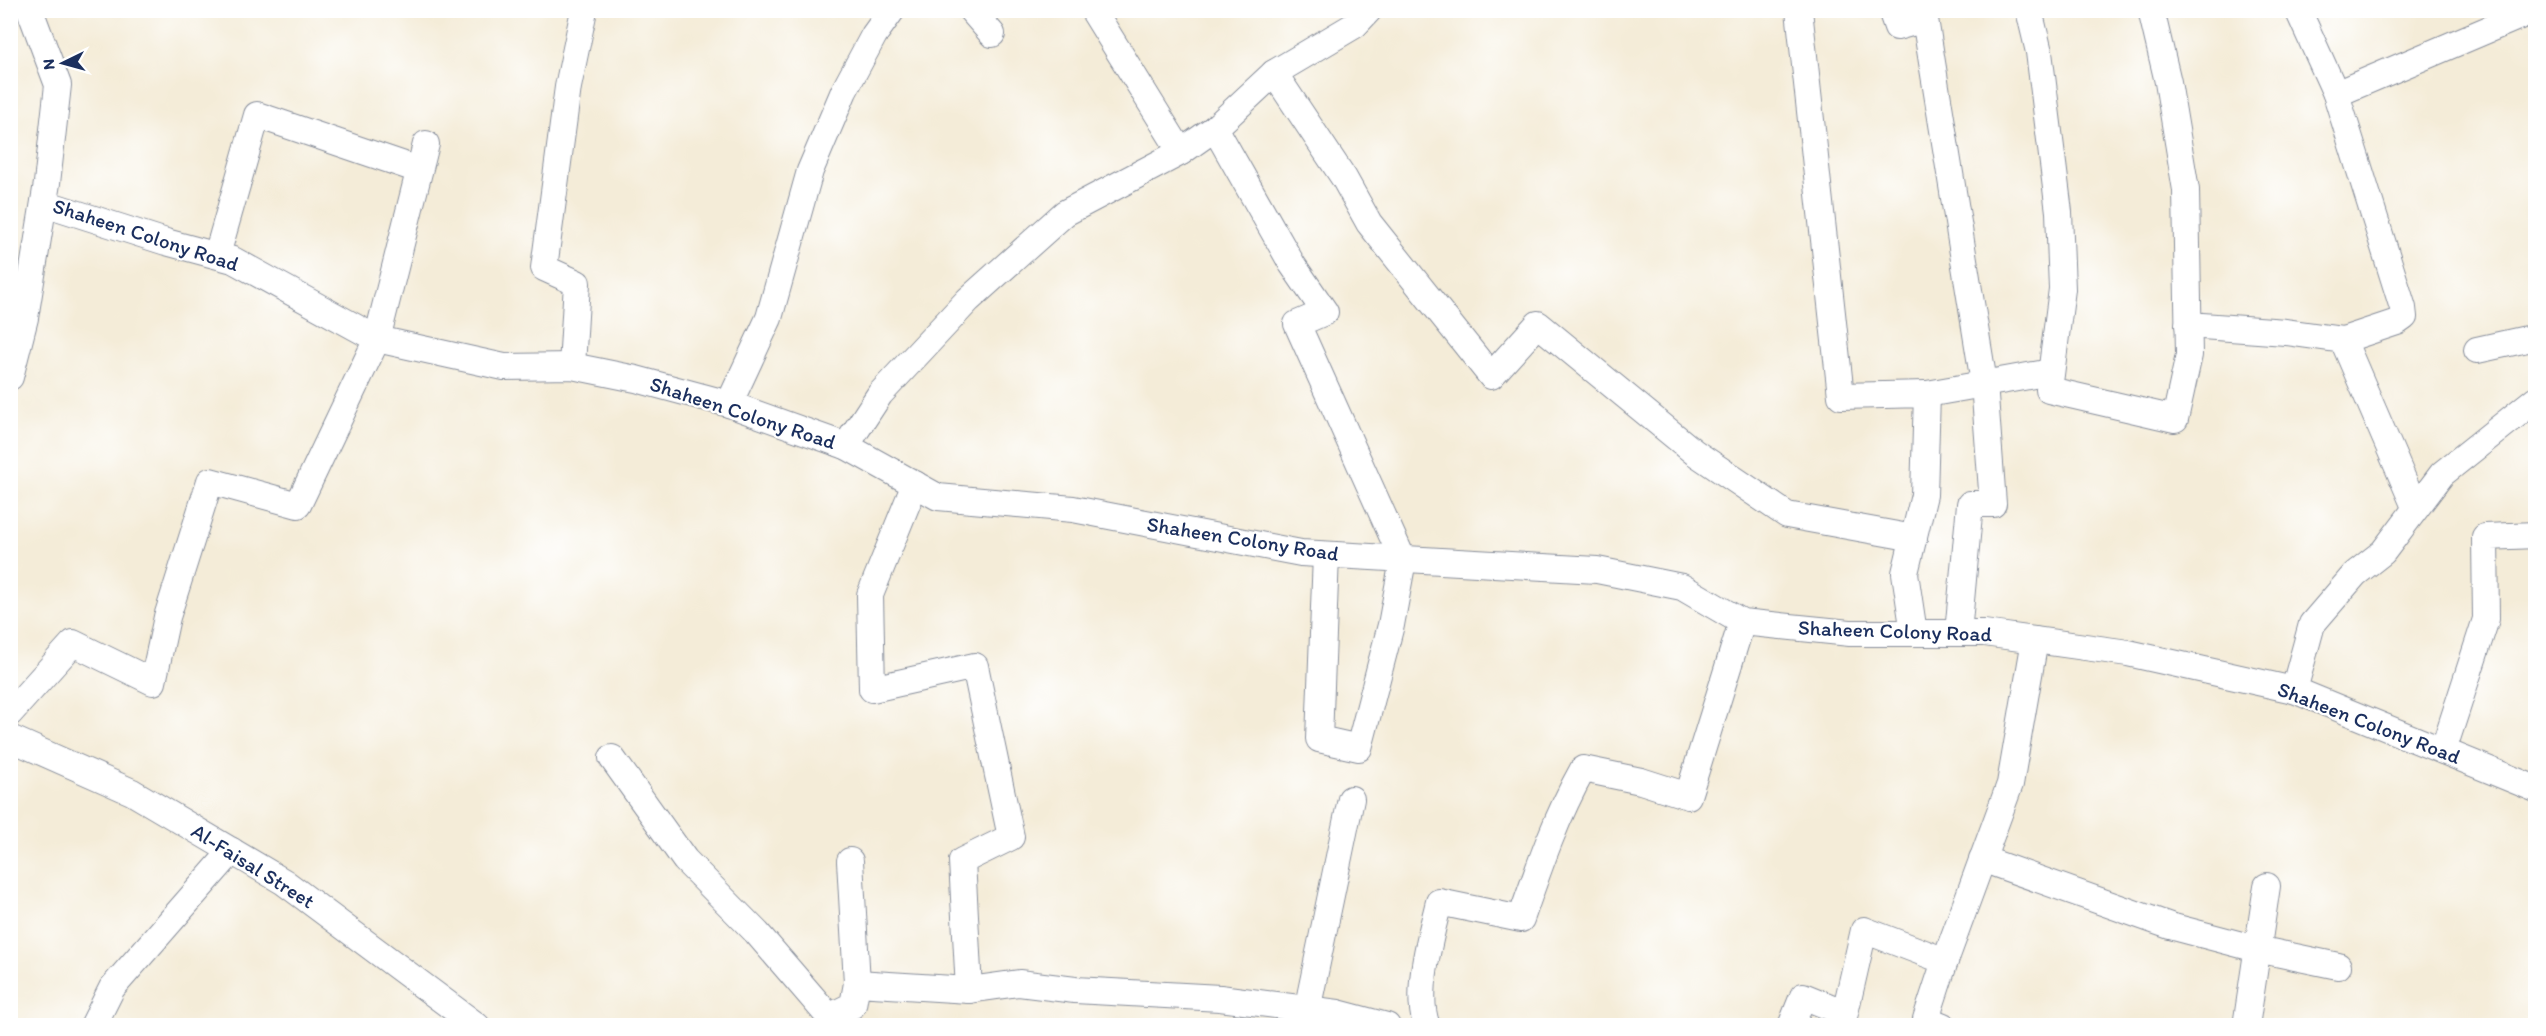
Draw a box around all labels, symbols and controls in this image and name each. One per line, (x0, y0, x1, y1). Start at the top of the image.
north arrow (33, 33, 93, 93)
text: N (39, 58, 58, 70)
street label: Shaheen Colony Road (50, 193, 243, 277)
street label: Shaheen Colony Road (647, 371, 840, 455)
street label: Shaheen Colony Road (1145, 511, 1341, 566)
street label: Shaheen Colony Road (1798, 615, 1993, 646)
street label: Shaheen Colony Road (2274, 676, 2465, 769)
street label: Al-Faisal Street (187, 818, 320, 913)

